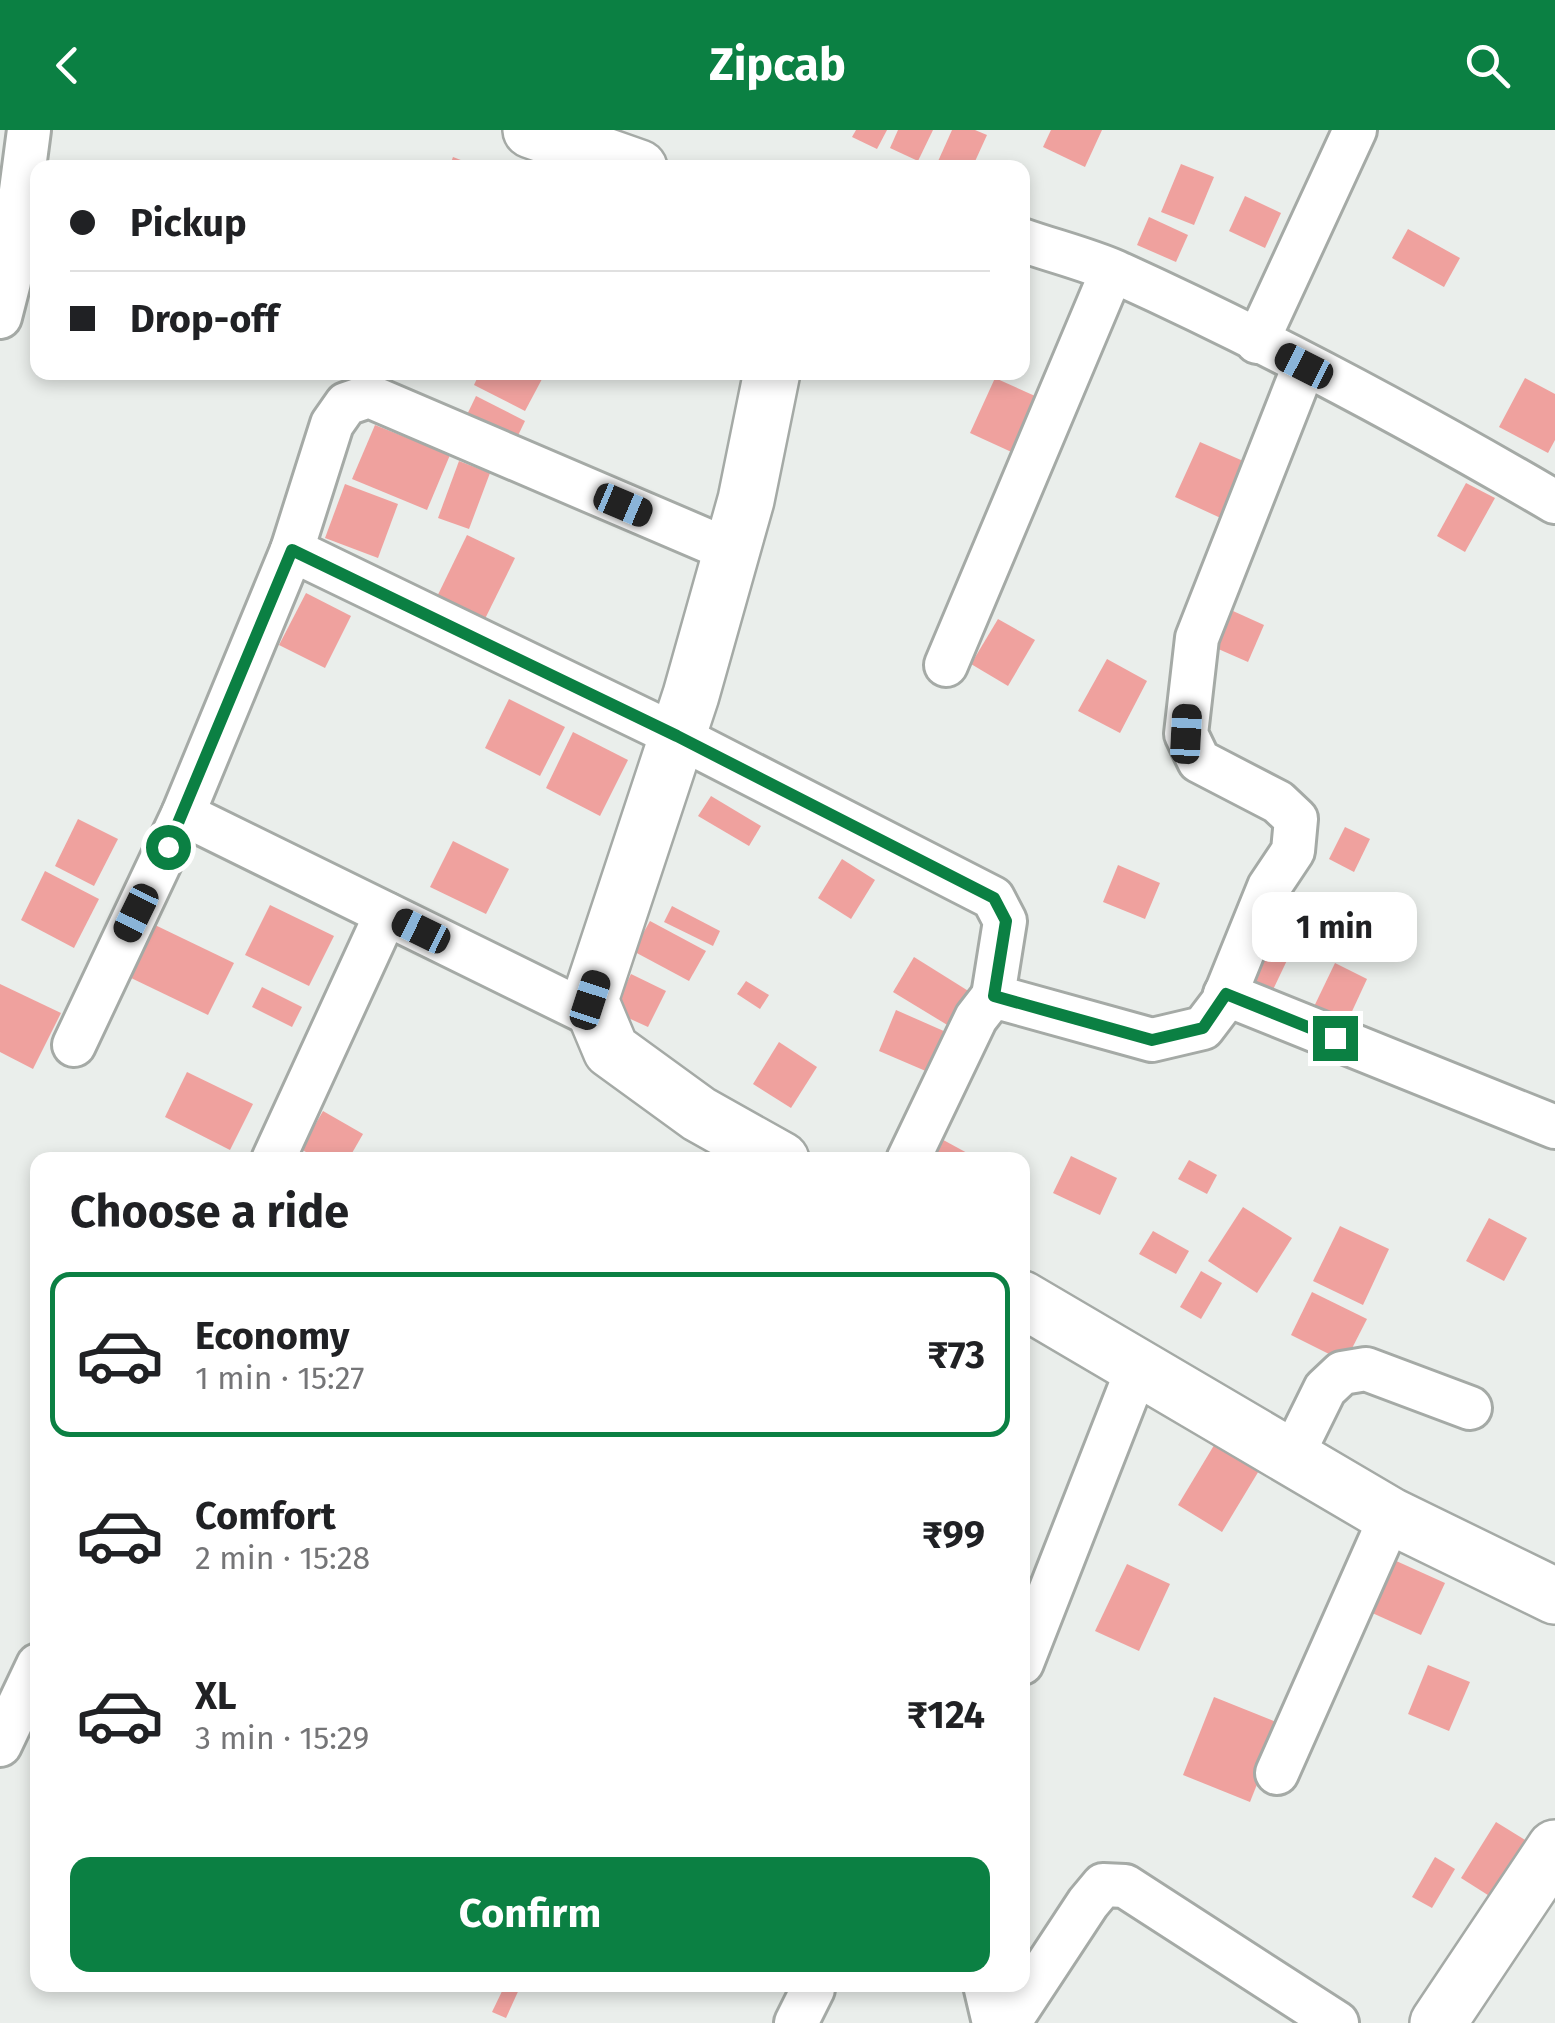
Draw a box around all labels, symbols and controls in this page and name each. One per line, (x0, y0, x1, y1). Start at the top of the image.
icon: back (40, 38, 95, 93)
text: Zipcab (709, 38, 846, 92)
icon: search (1460, 38, 1515, 93)
text: Pickup (130, 200, 247, 246)
text: Drop-off (130, 296, 278, 342)
car (1270, 339, 1338, 393)
car (590, 479, 656, 531)
car (1169, 703, 1203, 765)
route start (146, 825, 191, 870)
car (109, 879, 163, 947)
callout: 1 min (1252, 893, 1418, 963)
car (387, 904, 455, 958)
text: 1 min (1296, 908, 1373, 946)
car (566, 967, 614, 1033)
route end (1313, 1016, 1358, 1061)
text: Choose a ride (70, 1185, 349, 1239)
icon: car (75, 1310, 165, 1400)
text: Economy (195, 1313, 350, 1359)
text: ₹73 (927, 1332, 985, 1378)
text: 1 min · 15:27 (195, 1359, 364, 1397)
icon: car (75, 1490, 165, 1580)
text: Comfort (195, 1493, 336, 1539)
text: ₹99 (922, 1512, 985, 1558)
text: 2 min · 15:28 (195, 1539, 370, 1577)
icon: car (75, 1670, 165, 1760)
text: XL (195, 1673, 237, 1719)
text: ₹124 (907, 1692, 985, 1738)
text: 3 min · 15:29 (195, 1719, 369, 1757)
button: Confirm (70, 1857, 990, 1972)

